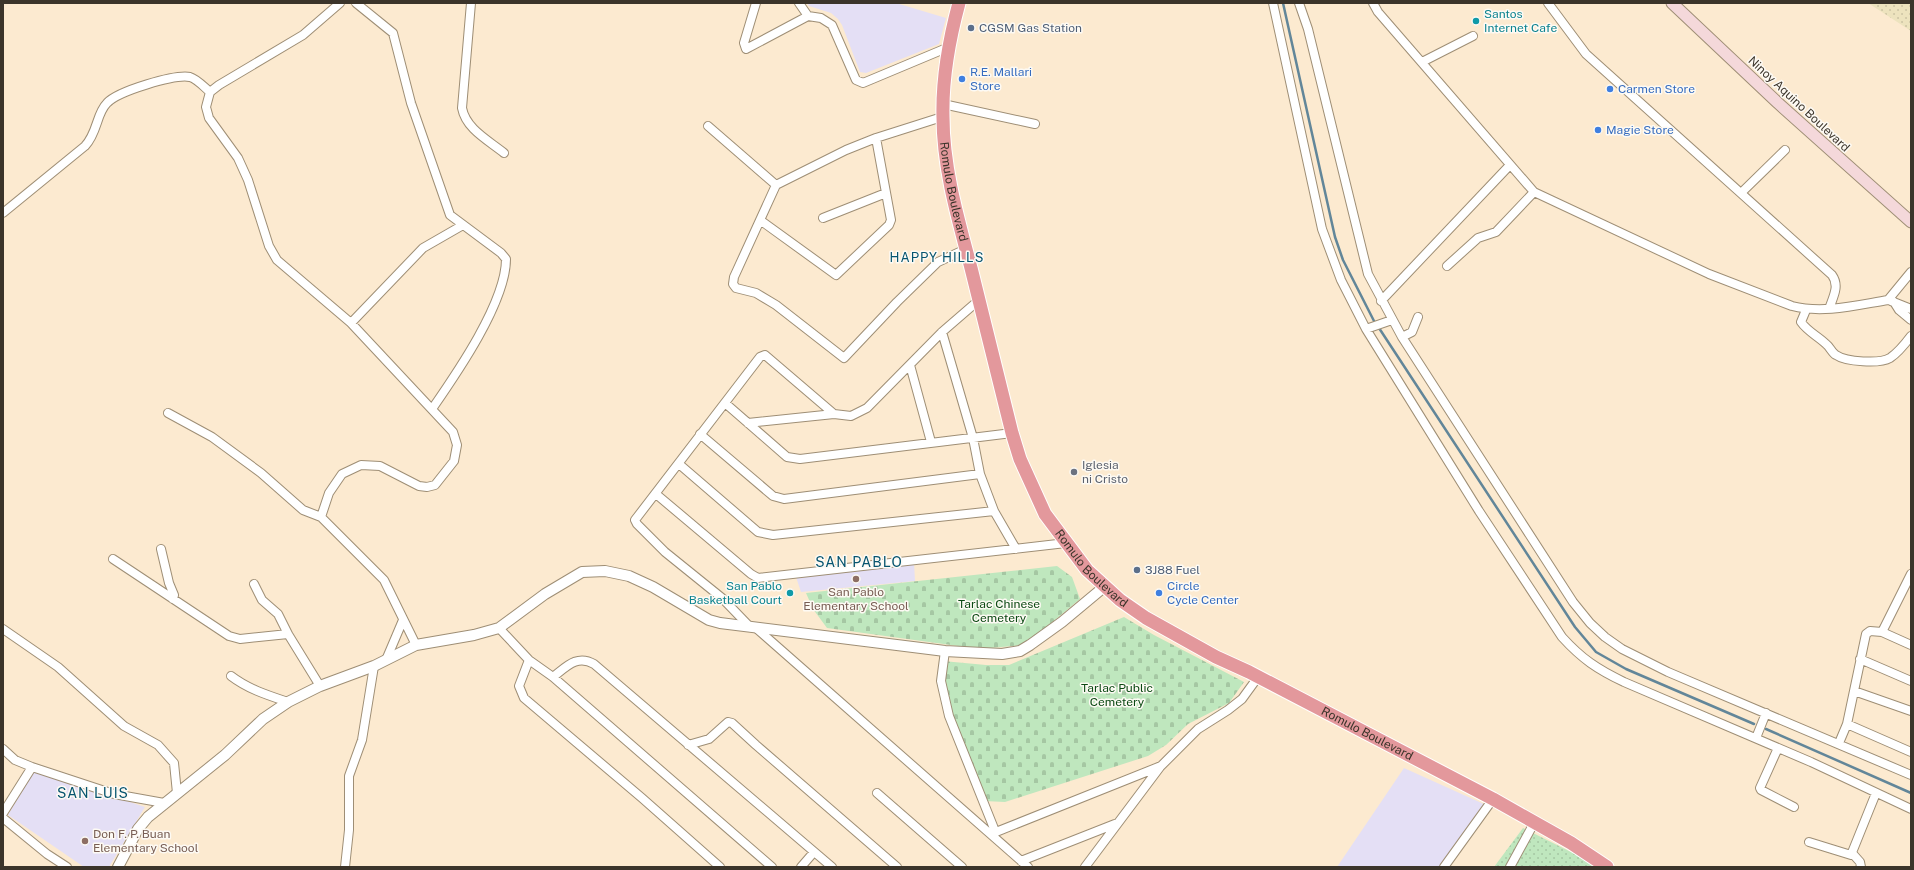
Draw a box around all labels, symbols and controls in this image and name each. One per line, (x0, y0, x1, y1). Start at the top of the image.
place label: Santos Internet Cafe (1484, 7, 1557, 35)
marker: Santos Internet Cafe (1471, 16, 1481, 26)
place label: CGSM Gas Station (979, 21, 1082, 35)
marker: CGSM Gas Station (966, 23, 976, 33)
street label: Ninoy Aquino Boulevard (1745, 53, 1853, 155)
place label: R.E. Mallari Store (970, 65, 1032, 93)
marker: R.E. Mallari Store (957, 74, 967, 84)
place label: Carmen Store (1618, 82, 1695, 96)
marker: Carmen Store (1605, 84, 1615, 94)
place label: Magie Store (1606, 123, 1674, 137)
marker: Magie Store (1593, 125, 1603, 135)
street label: Romulo Boulevard (937, 141, 971, 243)
district label: HAPPY HILLS (889, 250, 985, 265)
place label: Iglesia ni Cristo (1082, 458, 1128, 486)
marker: Iglesia ni Cristo (1069, 467, 1079, 477)
street label: Romulo Boulevard (1052, 527, 1131, 610)
district label: SAN PABLO (815, 554, 903, 570)
place label: 3J88 Fuel (1145, 563, 1200, 577)
marker: 3J88 Fuel (1132, 565, 1142, 575)
marker: San Pablo Elementary School (851, 574, 861, 584)
place label: San Pablo Basketball Court (689, 579, 782, 607)
place label: Circle Cycle Center (1167, 579, 1239, 607)
place label: San Pablo Elementary School (803, 585, 909, 613)
marker: San Pablo Basketball Court (785, 588, 795, 598)
marker: Circle Cycle Center (1154, 588, 1164, 598)
park label: Tarlac Chinese Cemetery (958, 597, 1040, 625)
park label: Tarlac Public Cemetery (1081, 681, 1153, 709)
street label: Romulo Boulevard (1319, 704, 1415, 763)
district label: SAN LUIS (57, 785, 129, 801)
place label: Don F. P. Buan Elementary School (93, 827, 199, 855)
marker: Don F. P. Buan Elementary School (80, 836, 90, 846)

